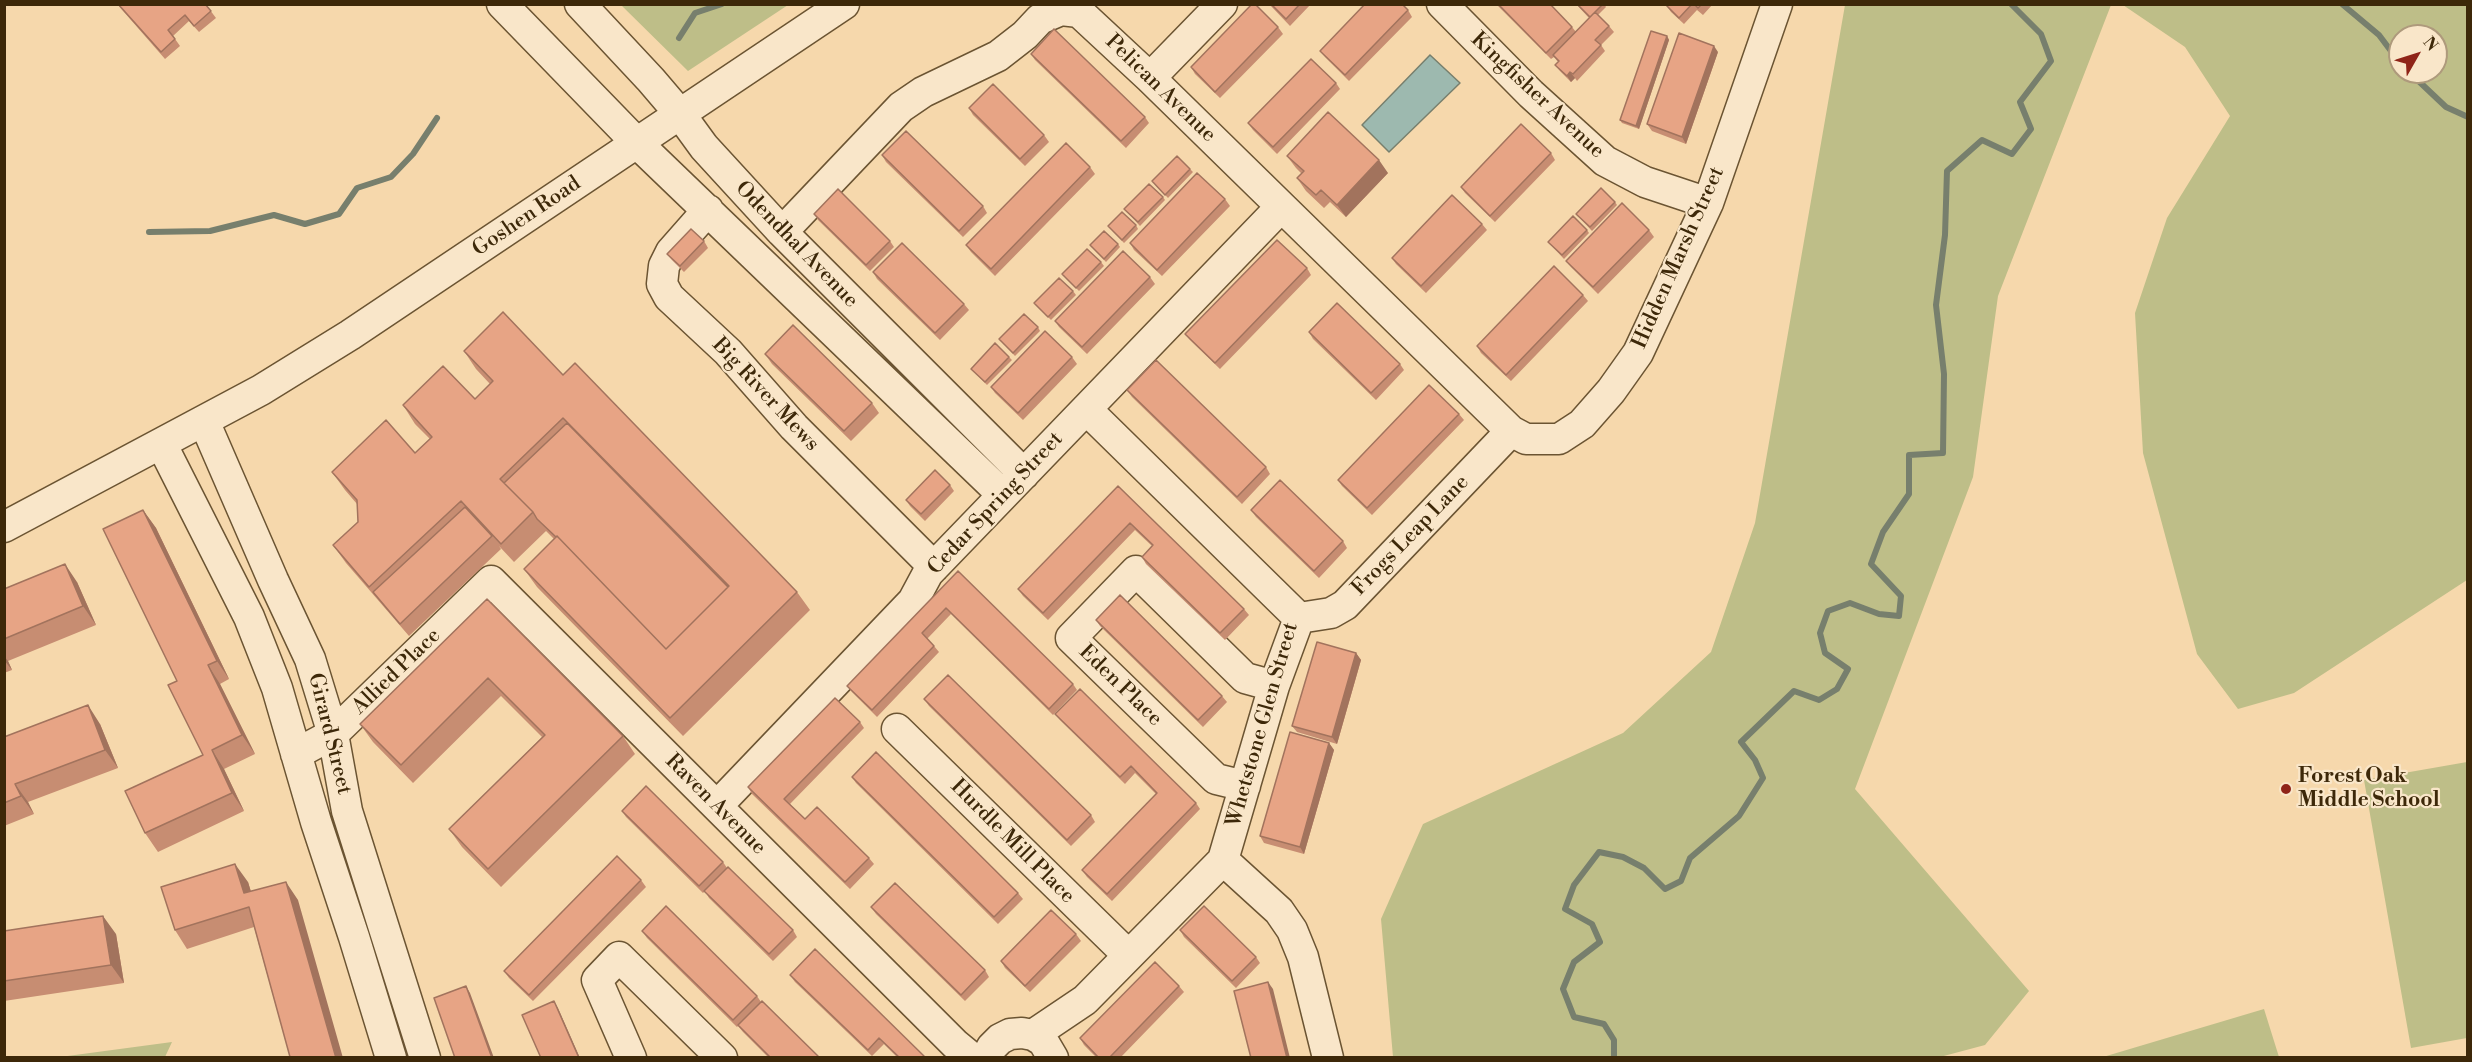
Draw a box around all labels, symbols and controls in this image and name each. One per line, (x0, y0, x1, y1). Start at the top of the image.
north arrow (2388, 24, 2448, 84)
street label: Kingfisher Avenue (1465, 28, 1609, 164)
street label: Pelican Avenue (1099, 30, 1221, 148)
text: N (2419, 33, 2442, 55)
street label: Hidden Marsh Street (1628, 163, 1730, 353)
street label: Goshen Road (468, 172, 586, 262)
street label: Odendhal Avenue (729, 176, 863, 314)
street label: Big River Mews (706, 333, 824, 457)
street label: Cedar Spring Street (923, 427, 1069, 581)
street label: Frogs Leap Lane (1347, 470, 1475, 602)
street label: Whetstone Glen Street (1222, 620, 1304, 830)
street label: Allied Place (348, 624, 446, 720)
street label: Eden Place (1073, 640, 1167, 732)
street label: Girard Street (302, 671, 356, 797)
street label: Raven Avenue (659, 749, 771, 861)
place label: Forest Oak Middle School (2298, 764, 2440, 814)
street label: Hurdle Mill Place (945, 775, 1079, 909)
marker: Forest Oak Middle School (2279, 782, 2293, 796)

